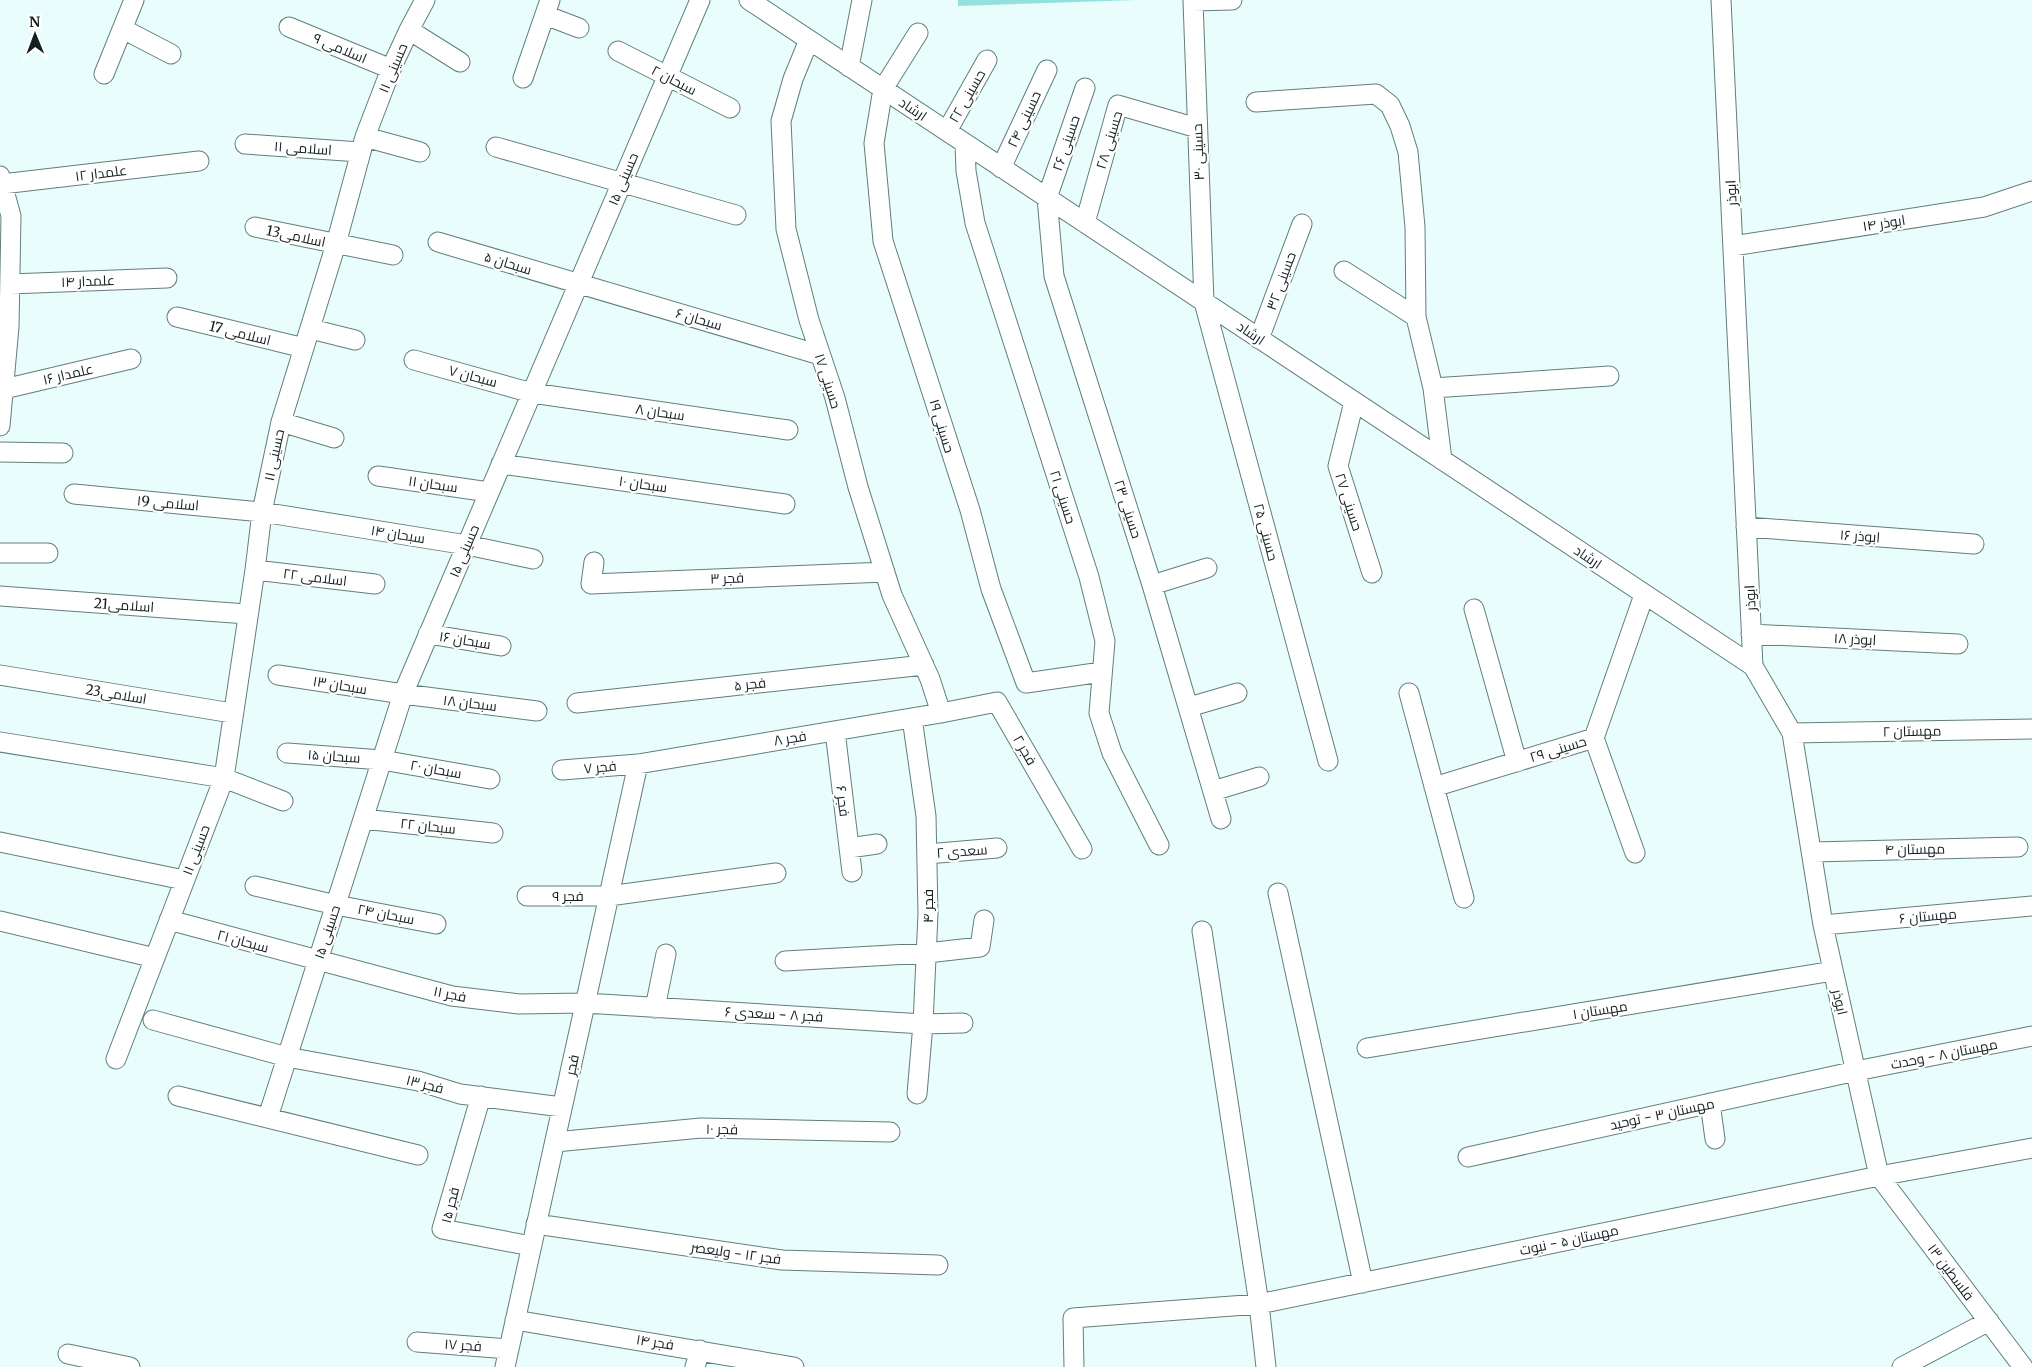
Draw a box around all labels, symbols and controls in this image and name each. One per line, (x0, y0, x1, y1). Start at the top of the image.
north arrow (10, 10, 60, 60)
text: N (29, 13, 40, 31)
street label: اسلامی ۹ (310, 29, 370, 67)
street label: حسینی ۱۱ (374, 40, 412, 96)
street label: سبحان ۲ (648, 61, 700, 99)
street label: حسینی ۲۲ (945, 66, 989, 126)
street label: حسینی ۲۴ (1003, 88, 1045, 150)
street label: ارشاد (896, 93, 930, 125)
street label: حسینی ۲۸ (1092, 109, 1126, 171)
street label: حسینی ۲۶ (1048, 113, 1084, 173)
street label: حسینی ۳۰ (1188, 123, 1208, 181)
street label: اسلامی ۱۱ (273, 137, 333, 159)
street label: حسینی ۱۵ (604, 150, 642, 208)
street label: علمدار ۱۲ (74, 161, 128, 185)
street label: ابوذر (1721, 180, 1741, 207)
street label: ابوذر ۱۴ (1861, 211, 1907, 235)
street label: اسلامی13 (265, 221, 327, 251)
street label: سبحان ۵ (482, 247, 534, 279)
street label: حسینی ۳۲ (1262, 249, 1300, 313)
street label: علمدار ۱۴ (61, 271, 115, 291)
street label: سبحان ۶ (674, 304, 724, 334)
street label: اسلامی 17 (207, 317, 273, 349)
street label: ارشاد (1234, 317, 1268, 349)
street label: حسینی ۱۷ (811, 351, 845, 411)
street label: علمدار ۱۶ (41, 359, 95, 389)
street label: سبحان ۷ (447, 361, 499, 391)
street label: حسینی ۱۹ (925, 397, 959, 455)
street label: سبحان ۸ (634, 400, 686, 424)
street label: حسینی ۱۱ (260, 427, 288, 483)
street label: حسینی ۲۱ (1046, 468, 1080, 526)
street label: حسینی ۲۷ (1331, 471, 1367, 533)
street label: سبحان ۱۱ (407, 472, 459, 496)
street label: سبحان ۱۰ (618, 472, 668, 496)
street label: حسینی ۲۳ (1110, 477, 1146, 541)
street label: اسلامی ۱9 (136, 491, 200, 515)
street label: حسینی ۲۵ (1250, 501, 1282, 563)
street label: سبحان ۱۴ (370, 521, 426, 547)
street label: حسینی ۱۵ (445, 522, 483, 580)
street label: ابوذر ۱۶ (1839, 526, 1881, 546)
street label: ارشاد (1571, 541, 1605, 573)
street label: اسلامی ۲۲ (282, 564, 348, 590)
street label: فجر ۳ (710, 568, 744, 588)
street label: ابوذر (1740, 585, 1760, 612)
street label: اسلامی21 (93, 594, 155, 616)
street label: سبحان ۱۶ (438, 627, 492, 653)
street label: ابوذر ۱۸ (1833, 629, 1877, 649)
street label: سبحان ۱۳ (312, 672, 368, 698)
street label: فجر ۵ (733, 673, 767, 695)
street label: اسلامی23 (84, 680, 148, 708)
street label: سبحان ۱۸ (442, 691, 498, 715)
street label: مهستان ۲ (1883, 721, 1941, 741)
street label: فجر ۸ (772, 727, 808, 749)
street label: فجر ۲ (1009, 732, 1041, 768)
street label: حسینی ۲۹ (1527, 732, 1589, 766)
street label: سبحان ۱۵ (307, 745, 361, 767)
street label: سبحان ۲۰ (409, 756, 463, 782)
street label: فجر ۷ (583, 757, 617, 777)
street label: فجر ۶ (832, 784, 854, 818)
street label: سبحان ۲۲ (399, 814, 457, 838)
street label: حسینی ۱۱ (178, 822, 214, 878)
street label: مهستان ۴ (1885, 839, 1945, 859)
street label: سعدی ۲ (936, 840, 988, 862)
street label: فجر ۹ (552, 887, 584, 905)
street label: فجر ۴ (919, 889, 937, 923)
street label: سبحان ۲۴ (356, 900, 416, 928)
street label: حسینی ۱۵ (310, 903, 344, 961)
street label: مهستان ۶ (1898, 905, 1958, 927)
street label: سبحان ۲۱ (215, 925, 271, 957)
street label: فجر ۱۱ (432, 982, 468, 1006)
street label: ابوذر (1828, 986, 1852, 1017)
street label: مهستان ۱ (1571, 997, 1629, 1023)
street label: فجر ۸ - سعدی ۶ (724, 1002, 824, 1026)
street label: مهستان ۸ - وحدت (1889, 1035, 1999, 1073)
street label: فجر (561, 1053, 583, 1078)
street label: فجر ۱۳ (404, 1071, 446, 1097)
street label: مهستان ۳ - توحید (1608, 1094, 1716, 1134)
street label: فجر ۱۰ (706, 1120, 738, 1138)
street label: فجر ۱۵ (437, 1185, 463, 1225)
street label: مهستان ۵ - نبوت (1518, 1221, 1620, 1259)
street label: فجر ۱۲ - ولیعصر (689, 1238, 782, 1268)
street label: فلسطین ۱۳ (1924, 1240, 1978, 1304)
street label: فجر ۱۴ (635, 1330, 675, 1354)
street label: فجر ۱۷ (444, 1335, 482, 1355)

